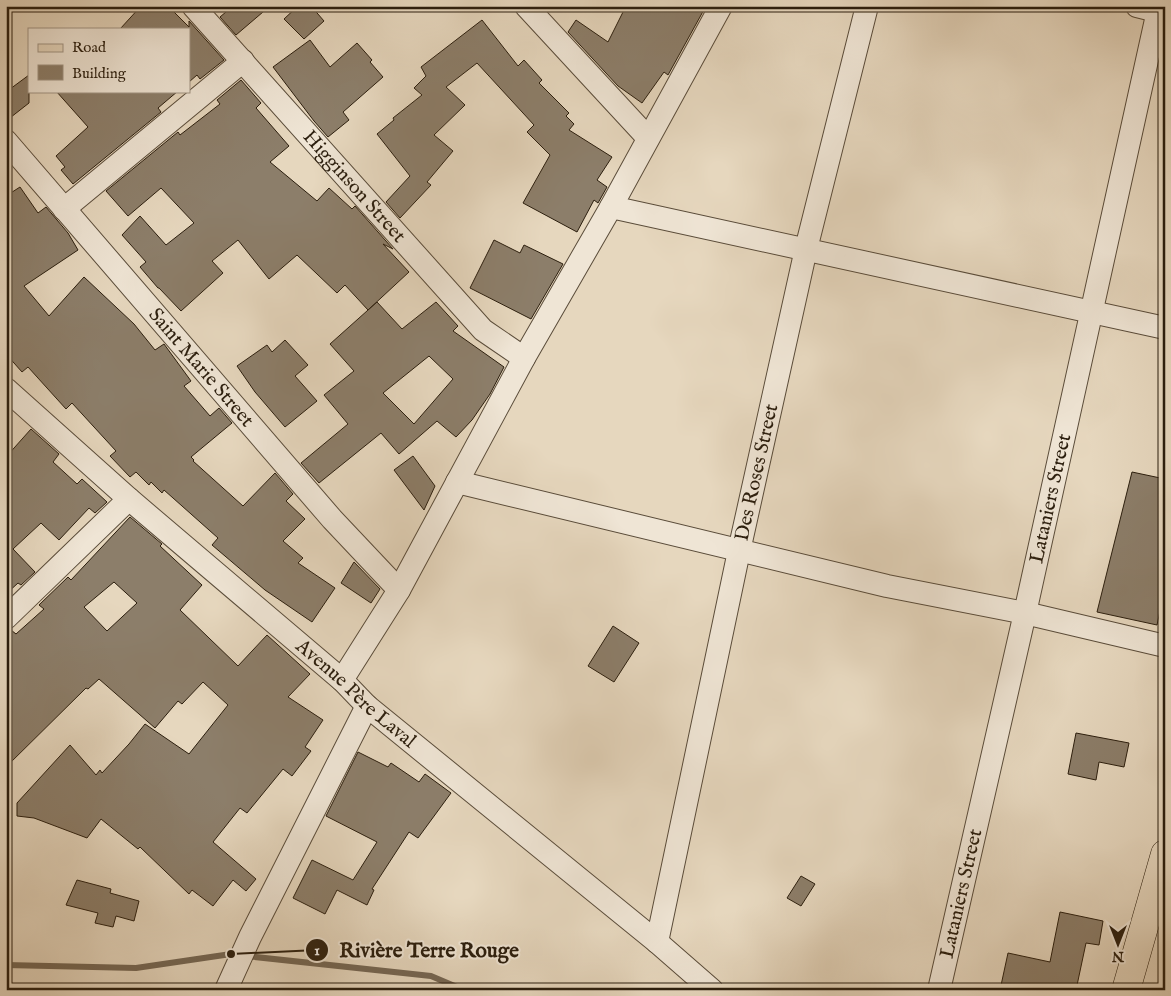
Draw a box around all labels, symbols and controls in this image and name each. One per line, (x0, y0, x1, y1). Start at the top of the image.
legend (28, 28, 190, 92)
text: Road (72, 38, 107, 57)
text: Building (72, 64, 127, 83)
street label: Higginson Street (297, 125, 411, 248)
street label: Saint Marie Street (143, 303, 260, 432)
street label: Des Roses Street (729, 401, 784, 543)
street label: Lataniers Street (1024, 431, 1077, 566)
street label: Avenue Père Laval (290, 633, 422, 754)
street label: Lataniers Street (934, 826, 988, 961)
north arrow (1094, 918, 1144, 968)
callout: Rivière Terre Rouge (305, 932, 529, 968)
text: Rivière Terre Rouge (339, 938, 519, 965)
text: 1 (314, 941, 320, 960)
text: N (1112, 947, 1125, 965)

